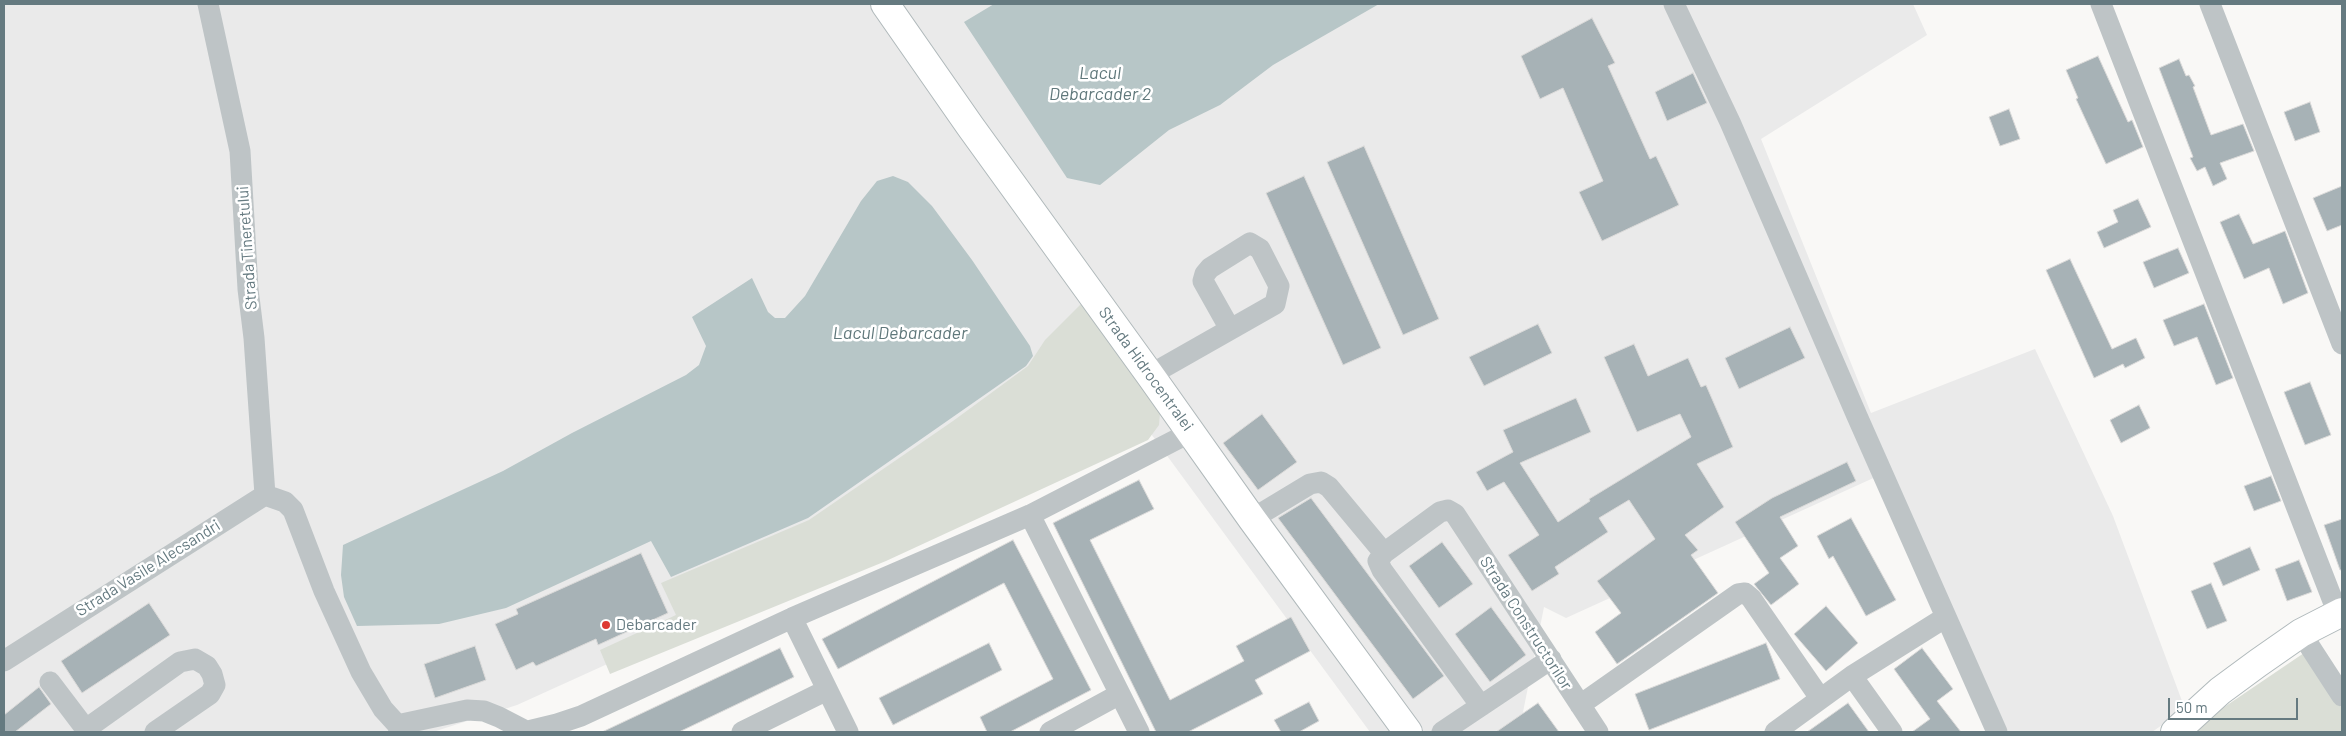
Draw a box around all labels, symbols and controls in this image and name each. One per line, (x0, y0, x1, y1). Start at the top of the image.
water label: Lacul Debarcader 2 (1049, 62, 1151, 104)
street label: Strada Tineretului (233, 185, 261, 311)
street label: Strada Hidrocentralei (1095, 303, 1197, 435)
water label: Lacul Debarcader (833, 322, 967, 344)
street label: Strada Vasile Alecsandri (72, 516, 224, 620)
street label: Strada Constructorilor (1476, 553, 1576, 693)
place label: Debarcader (616, 615, 697, 635)
marker: Debarcader (600, 619, 612, 631)
scale bar (2171, 688, 2301, 720)
text: 50 m (2176, 698, 2208, 716)

